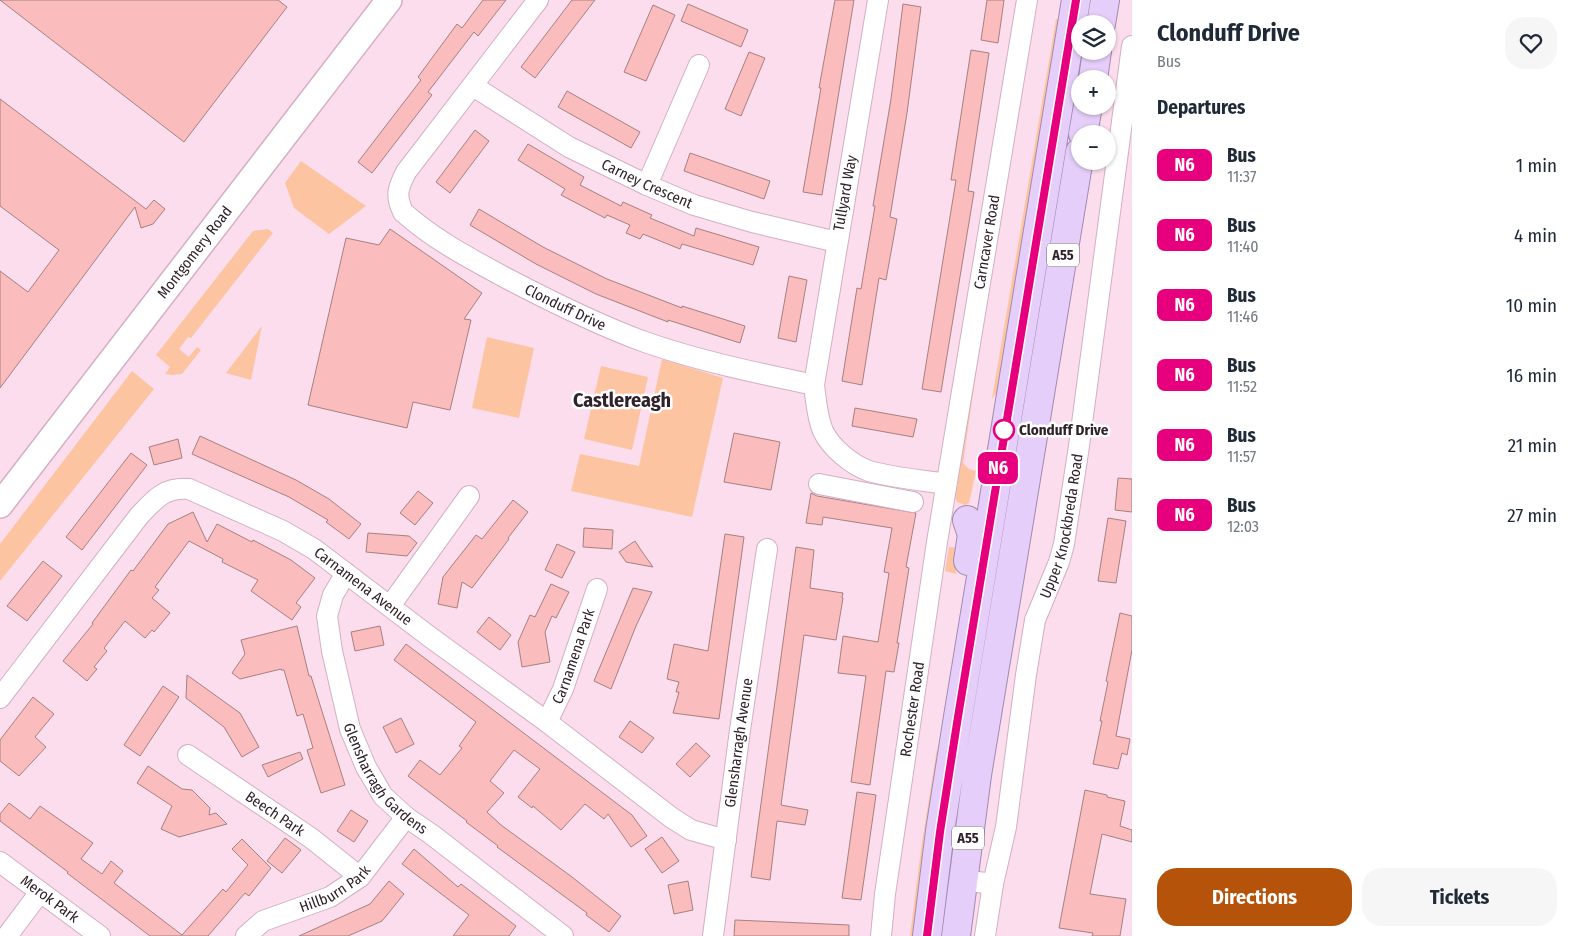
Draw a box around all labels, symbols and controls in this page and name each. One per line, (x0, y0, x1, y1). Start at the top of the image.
map controls (1071, 15, 1116, 170)
button: layers (1071, 15, 1116, 60)
button: heart (1505, 17, 1557, 69)
text: Clonduff Drive (1157, 19, 1300, 47)
text: Bus (1157, 52, 1181, 71)
button: + (1071, 70, 1116, 115)
text: Departures (1157, 96, 1245, 119)
button: − (1071, 125, 1116, 170)
text: Bus (1227, 144, 1256, 167)
street label: Tullyard Way (829, 153, 861, 232)
text: N6 (1174, 154, 1195, 176)
text: 1 min (1516, 154, 1557, 177)
street label: Carney Crescent (599, 155, 695, 212)
text: 11:37 (1227, 167, 1256, 186)
street label: Carncaver Road (970, 194, 1003, 291)
street label: Montgomery Road (154, 203, 236, 302)
text: Bus (1227, 214, 1256, 237)
text: N6 (1174, 224, 1195, 246)
text: 4 min (1514, 224, 1557, 247)
text: 11:40 (1227, 237, 1259, 256)
road number: A55 (1047, 244, 1079, 266)
street label: Clonduff Drive (522, 280, 609, 334)
text: Bus (1227, 284, 1256, 307)
text: N6 (1174, 294, 1195, 316)
text: 10 min (1506, 294, 1557, 317)
text: 11:46 (1227, 307, 1258, 326)
text: Bus (1227, 354, 1256, 377)
text: N6 (1174, 364, 1195, 386)
text: 16 min (1506, 364, 1557, 387)
text: 11:52 (1227, 377, 1257, 396)
district label: Castlereagh (573, 388, 671, 412)
marker: Clonduff Drive (993, 419, 1015, 441)
place label: Clonduff Drive (1019, 421, 1109, 439)
text: Bus (1227, 424, 1256, 447)
text: N6 (1174, 434, 1195, 456)
text: 21 min (1508, 434, 1557, 457)
text: 11:57 (1227, 447, 1256, 466)
line badge: N6 (976, 452, 1020, 484)
street label: Upper Knockbreda Road (1036, 452, 1087, 601)
text: N6 (988, 457, 1008, 479)
text: Bus (1227, 494, 1256, 517)
text: N6 (1174, 504, 1195, 526)
text: 27 min (1507, 504, 1557, 527)
text: 12:03 (1227, 517, 1259, 536)
street label: Carnamena Avenue (311, 543, 416, 629)
street label: Carnamena Park (548, 606, 599, 707)
street label: Rochester Road (896, 660, 928, 758)
street label: Glensharragh Avenue (721, 677, 757, 808)
street label: Glensharragh Gardens (340, 721, 431, 838)
street label: Beech Park (242, 787, 308, 840)
road number: A55 (952, 826, 984, 850)
street label: Hillburn Park (297, 862, 375, 916)
button: Directions (1157, 868, 1352, 926)
button: Tickets (1362, 868, 1557, 926)
street label: Merok Park (17, 871, 83, 926)

